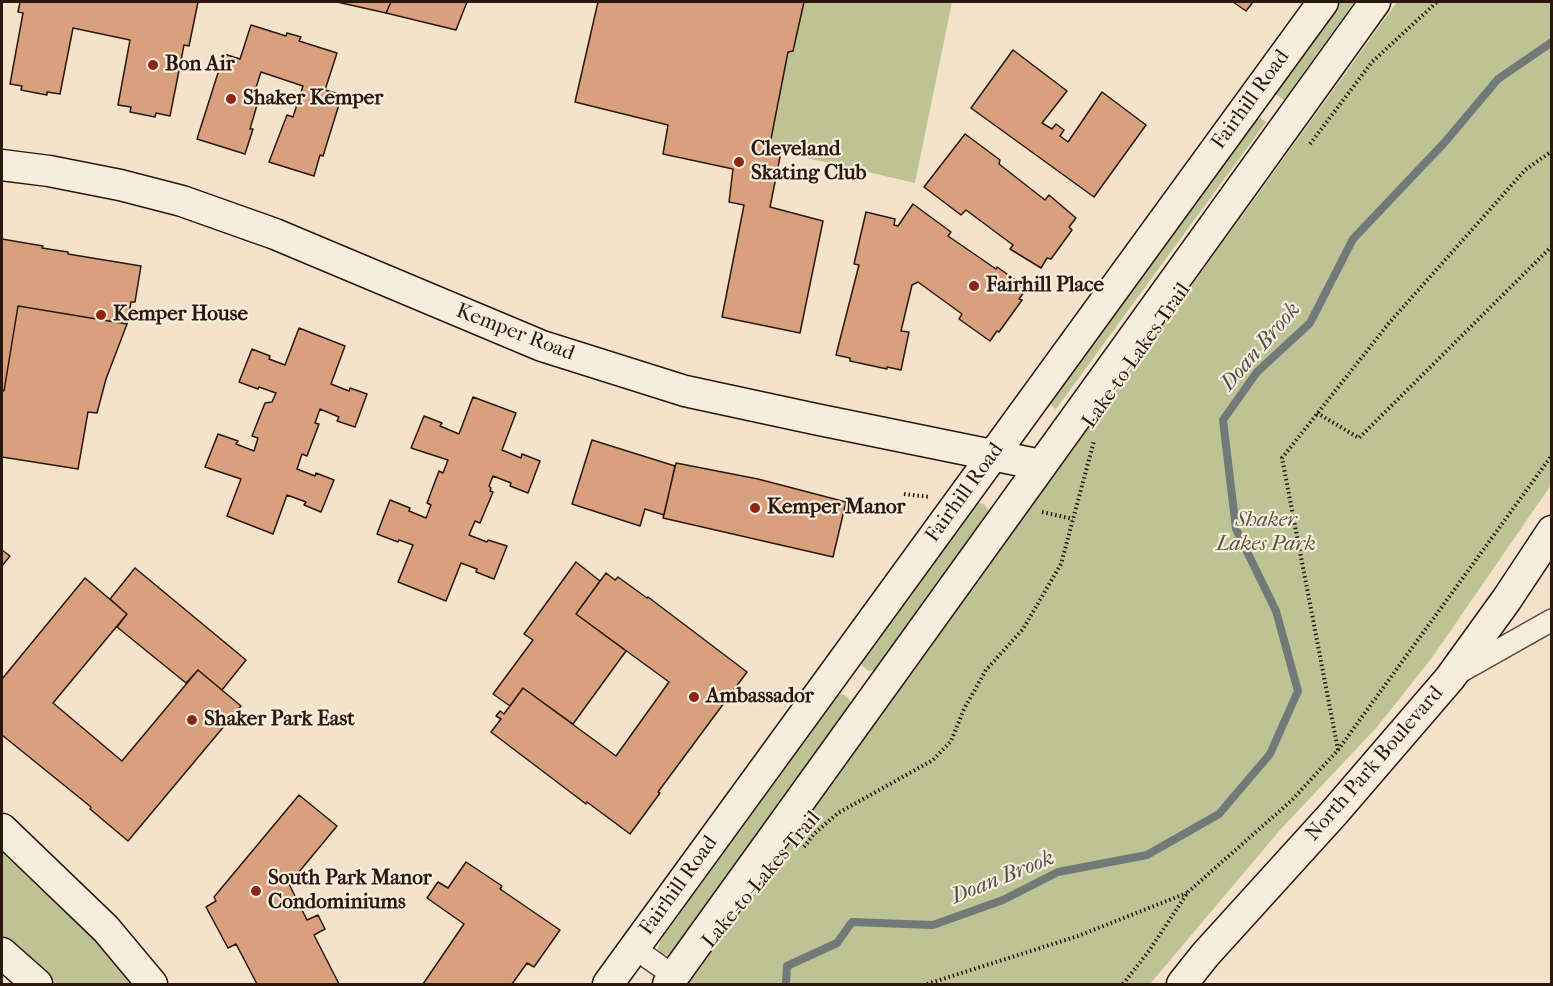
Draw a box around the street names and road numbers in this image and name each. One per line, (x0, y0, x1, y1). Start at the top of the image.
street label: Fairhill Road (1207, 45, 1295, 155)
street label: Lake-to-Lakes Trail (1078, 279, 1196, 433)
street label: Kemper Road (452, 299, 578, 367)
street label: Fairhill Road (921, 438, 1009, 548)
street label: North Park Boulevard (1301, 681, 1449, 847)
street label: Lake-to-Lakes Trail (697, 806, 827, 954)
street label: Fairhill Road (635, 831, 723, 941)

